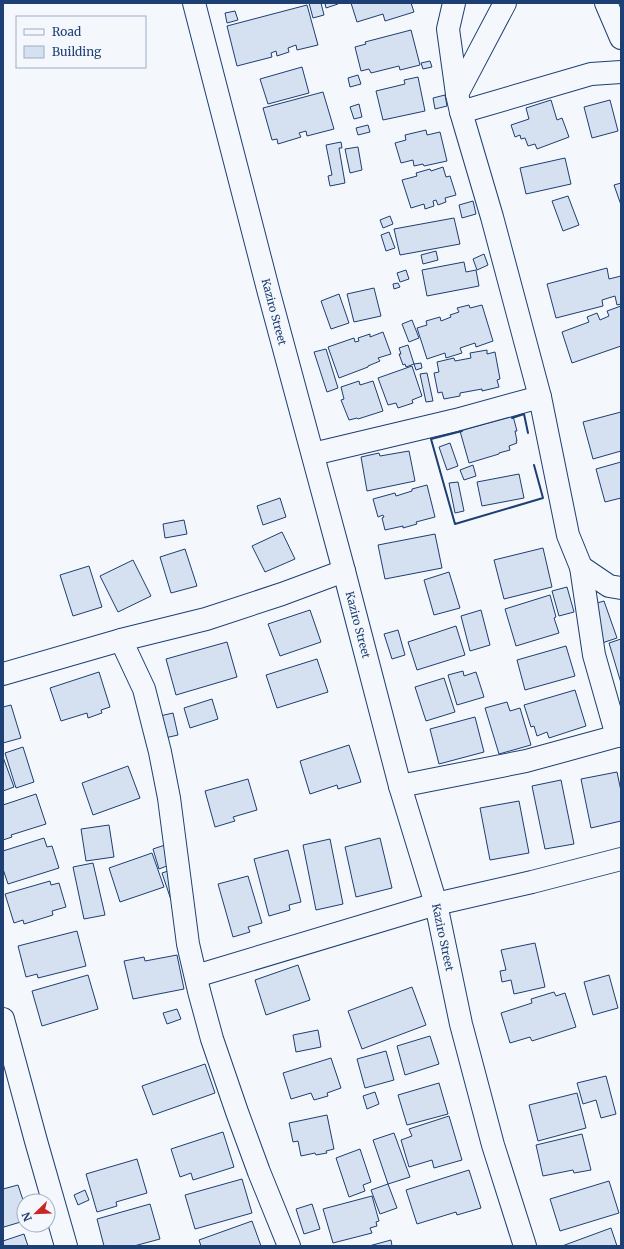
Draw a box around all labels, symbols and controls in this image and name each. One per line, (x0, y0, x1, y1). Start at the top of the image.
legend (16, 16, 146, 68)
text: Road (52, 24, 81, 39)
text: Building (52, 44, 102, 59)
street label: Kaziro Street (259, 277, 290, 347)
street label: Kaziro Street (343, 590, 374, 660)
street label: Kaziro Street (429, 902, 457, 973)
north arrow (16, 1193, 56, 1233)
text: N (19, 1210, 35, 1224)

